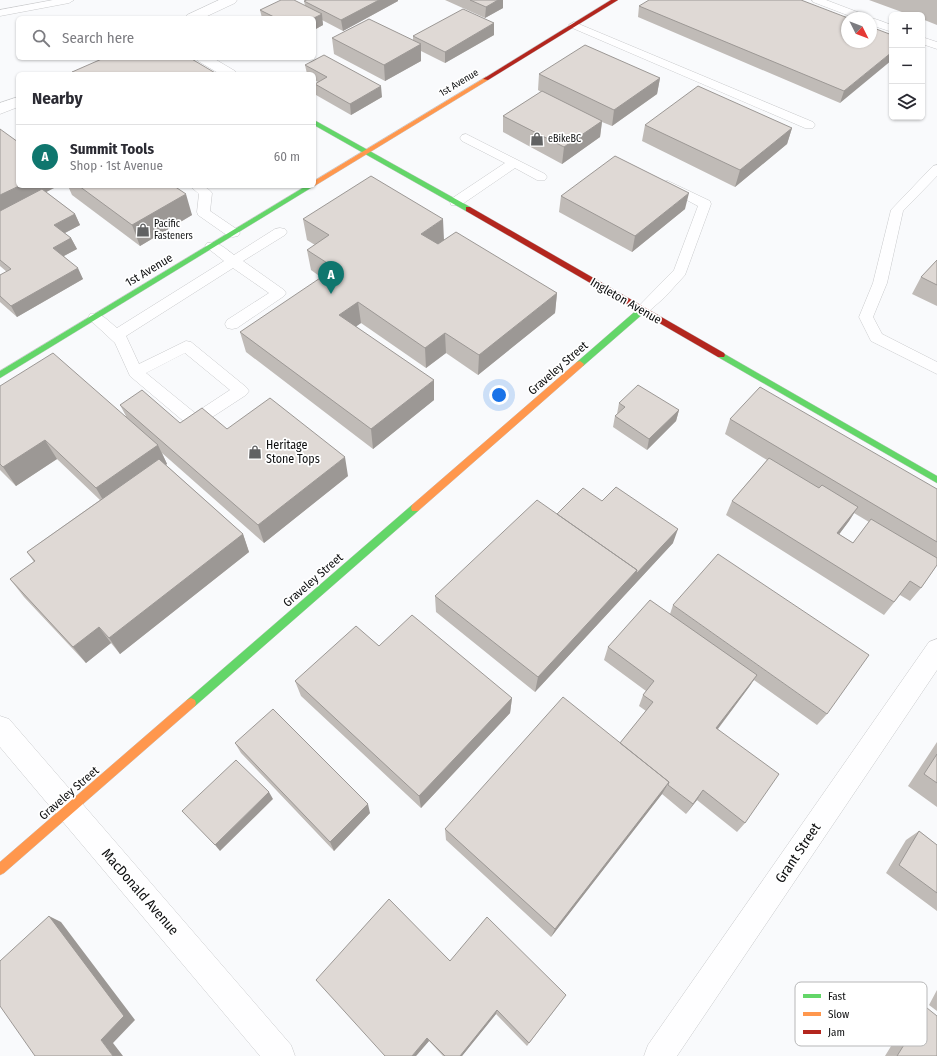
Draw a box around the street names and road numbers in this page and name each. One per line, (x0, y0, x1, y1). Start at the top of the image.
street label: 1st Avenue (437, 67, 481, 99)
street label: 1st Avenue (123, 250, 175, 290)
street label: Ingleton Avenue (588, 275, 664, 327)
street label: Graveley Street (525, 338, 591, 398)
street label: Graveley Street (280, 550, 346, 610)
street label: Graveley Street (36, 763, 102, 823)
street label: Grant Street (772, 819, 825, 886)
street label: MacDonald Avenue (98, 845, 182, 939)

